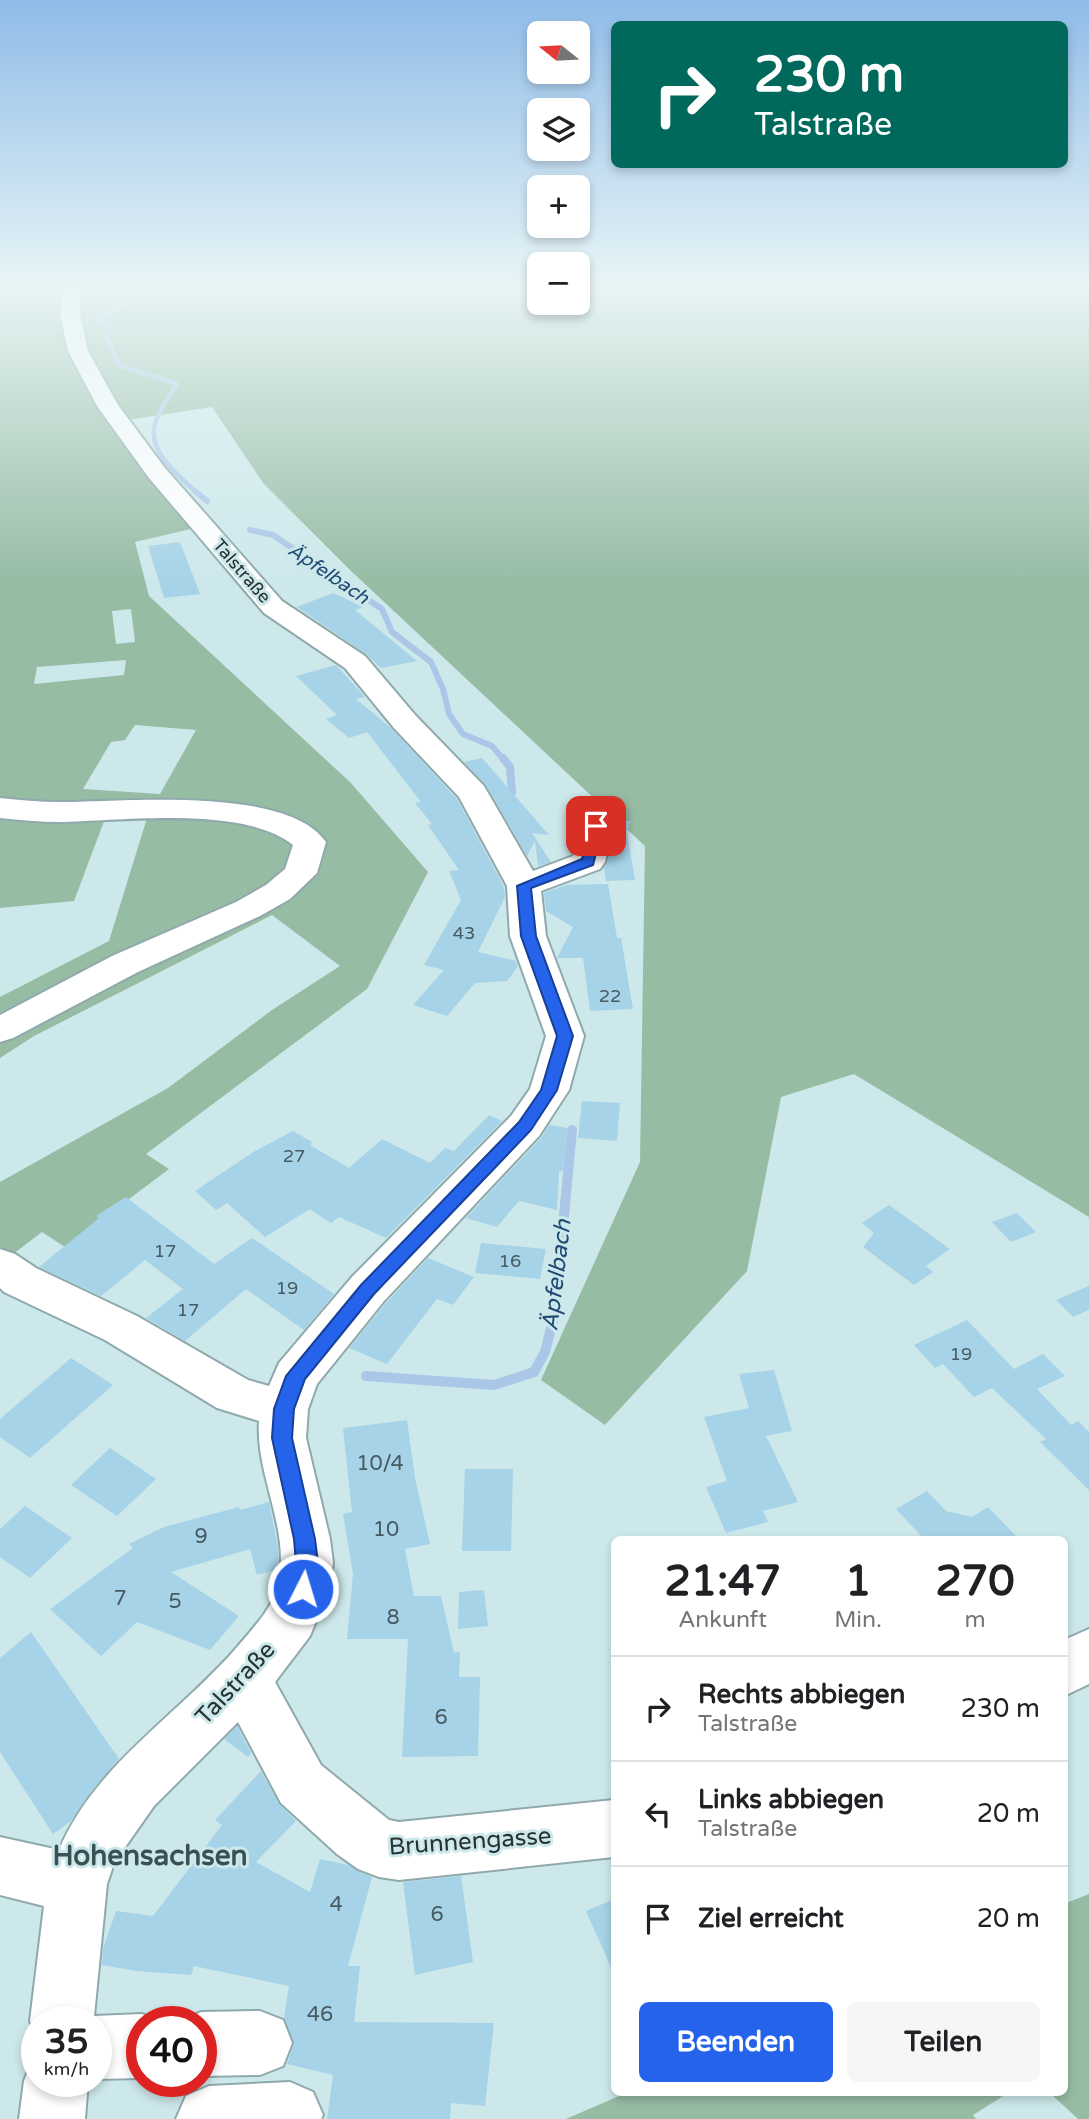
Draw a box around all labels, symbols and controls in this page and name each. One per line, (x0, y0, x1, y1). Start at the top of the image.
north arrow (527, 21, 590, 84)
map controls (527, 21, 590, 315)
text: 230 m (754, 46, 904, 105)
icon: right (639, 49, 730, 140)
button: layers (527, 98, 590, 161)
text: Talstraße (754, 106, 892, 144)
button: + (527, 175, 590, 238)
button: − (527, 252, 590, 315)
street label: Talstraße (208, 534, 276, 608)
water label: Äpfelbach (284, 539, 373, 609)
pin (566, 796, 626, 856)
icon: arrive (577, 807, 615, 845)
house number: 43 (453, 922, 475, 944)
house number: 22 (599, 985, 621, 1007)
house number: 27 (283, 1145, 305, 1167)
water label: Äpfelbach (536, 1217, 578, 1332)
house number: 17 (154, 1240, 176, 1262)
house number: 16 (499, 1250, 521, 1272)
house number: 19 (276, 1277, 298, 1299)
house number: 17 (177, 1299, 199, 1321)
house number: 19 (950, 1343, 972, 1365)
house number: 10/4 (356, 1451, 404, 1476)
house number: 10 (373, 1517, 399, 1542)
house number: 9 (194, 1524, 208, 1549)
position arrow (266, 1552, 340, 1626)
text: 21:47 (664, 1556, 781, 1607)
text: 1 (845, 1556, 871, 1607)
text: 270 (935, 1556, 1015, 1607)
house number: 7 (113, 1586, 127, 1611)
house number: 5 (168, 1589, 182, 1614)
house number: 8 (386, 1605, 400, 1630)
text: Ankunft (678, 1606, 767, 1634)
text: Min. (834, 1606, 882, 1634)
text: m (964, 1606, 986, 1634)
street label: Talstraße (189, 1636, 281, 1731)
text: Rechts abbiegen (698, 1679, 905, 1710)
icon: right (639, 1690, 677, 1728)
text: 230 m (960, 1693, 1040, 1724)
house number: 6 (434, 1705, 448, 1730)
text: Talstraße (698, 1710, 797, 1738)
text: Links abbiegen (698, 1784, 884, 1815)
icon: left (639, 1795, 677, 1833)
text: 20 m (977, 1798, 1040, 1829)
text: Talstraße (698, 1815, 797, 1843)
street label: Brunnengasse (388, 1821, 552, 1862)
district label: Hohensachsen (52, 1839, 248, 1873)
house number: 4 (329, 1892, 343, 1917)
icon: arrive (639, 1900, 677, 1938)
house number: 6 (430, 1902, 444, 1927)
text: Ziel erreicht (698, 1903, 844, 1934)
text: 20 m (977, 1903, 1040, 1934)
house number: 46 (307, 2002, 333, 2027)
button: Beenden (639, 2002, 833, 2082)
button: Teilen (847, 2002, 1040, 2082)
speed limit sign: 40 (126, 2006, 217, 2097)
text: 35 (45, 2021, 88, 2063)
text: km/h (44, 2058, 89, 2080)

